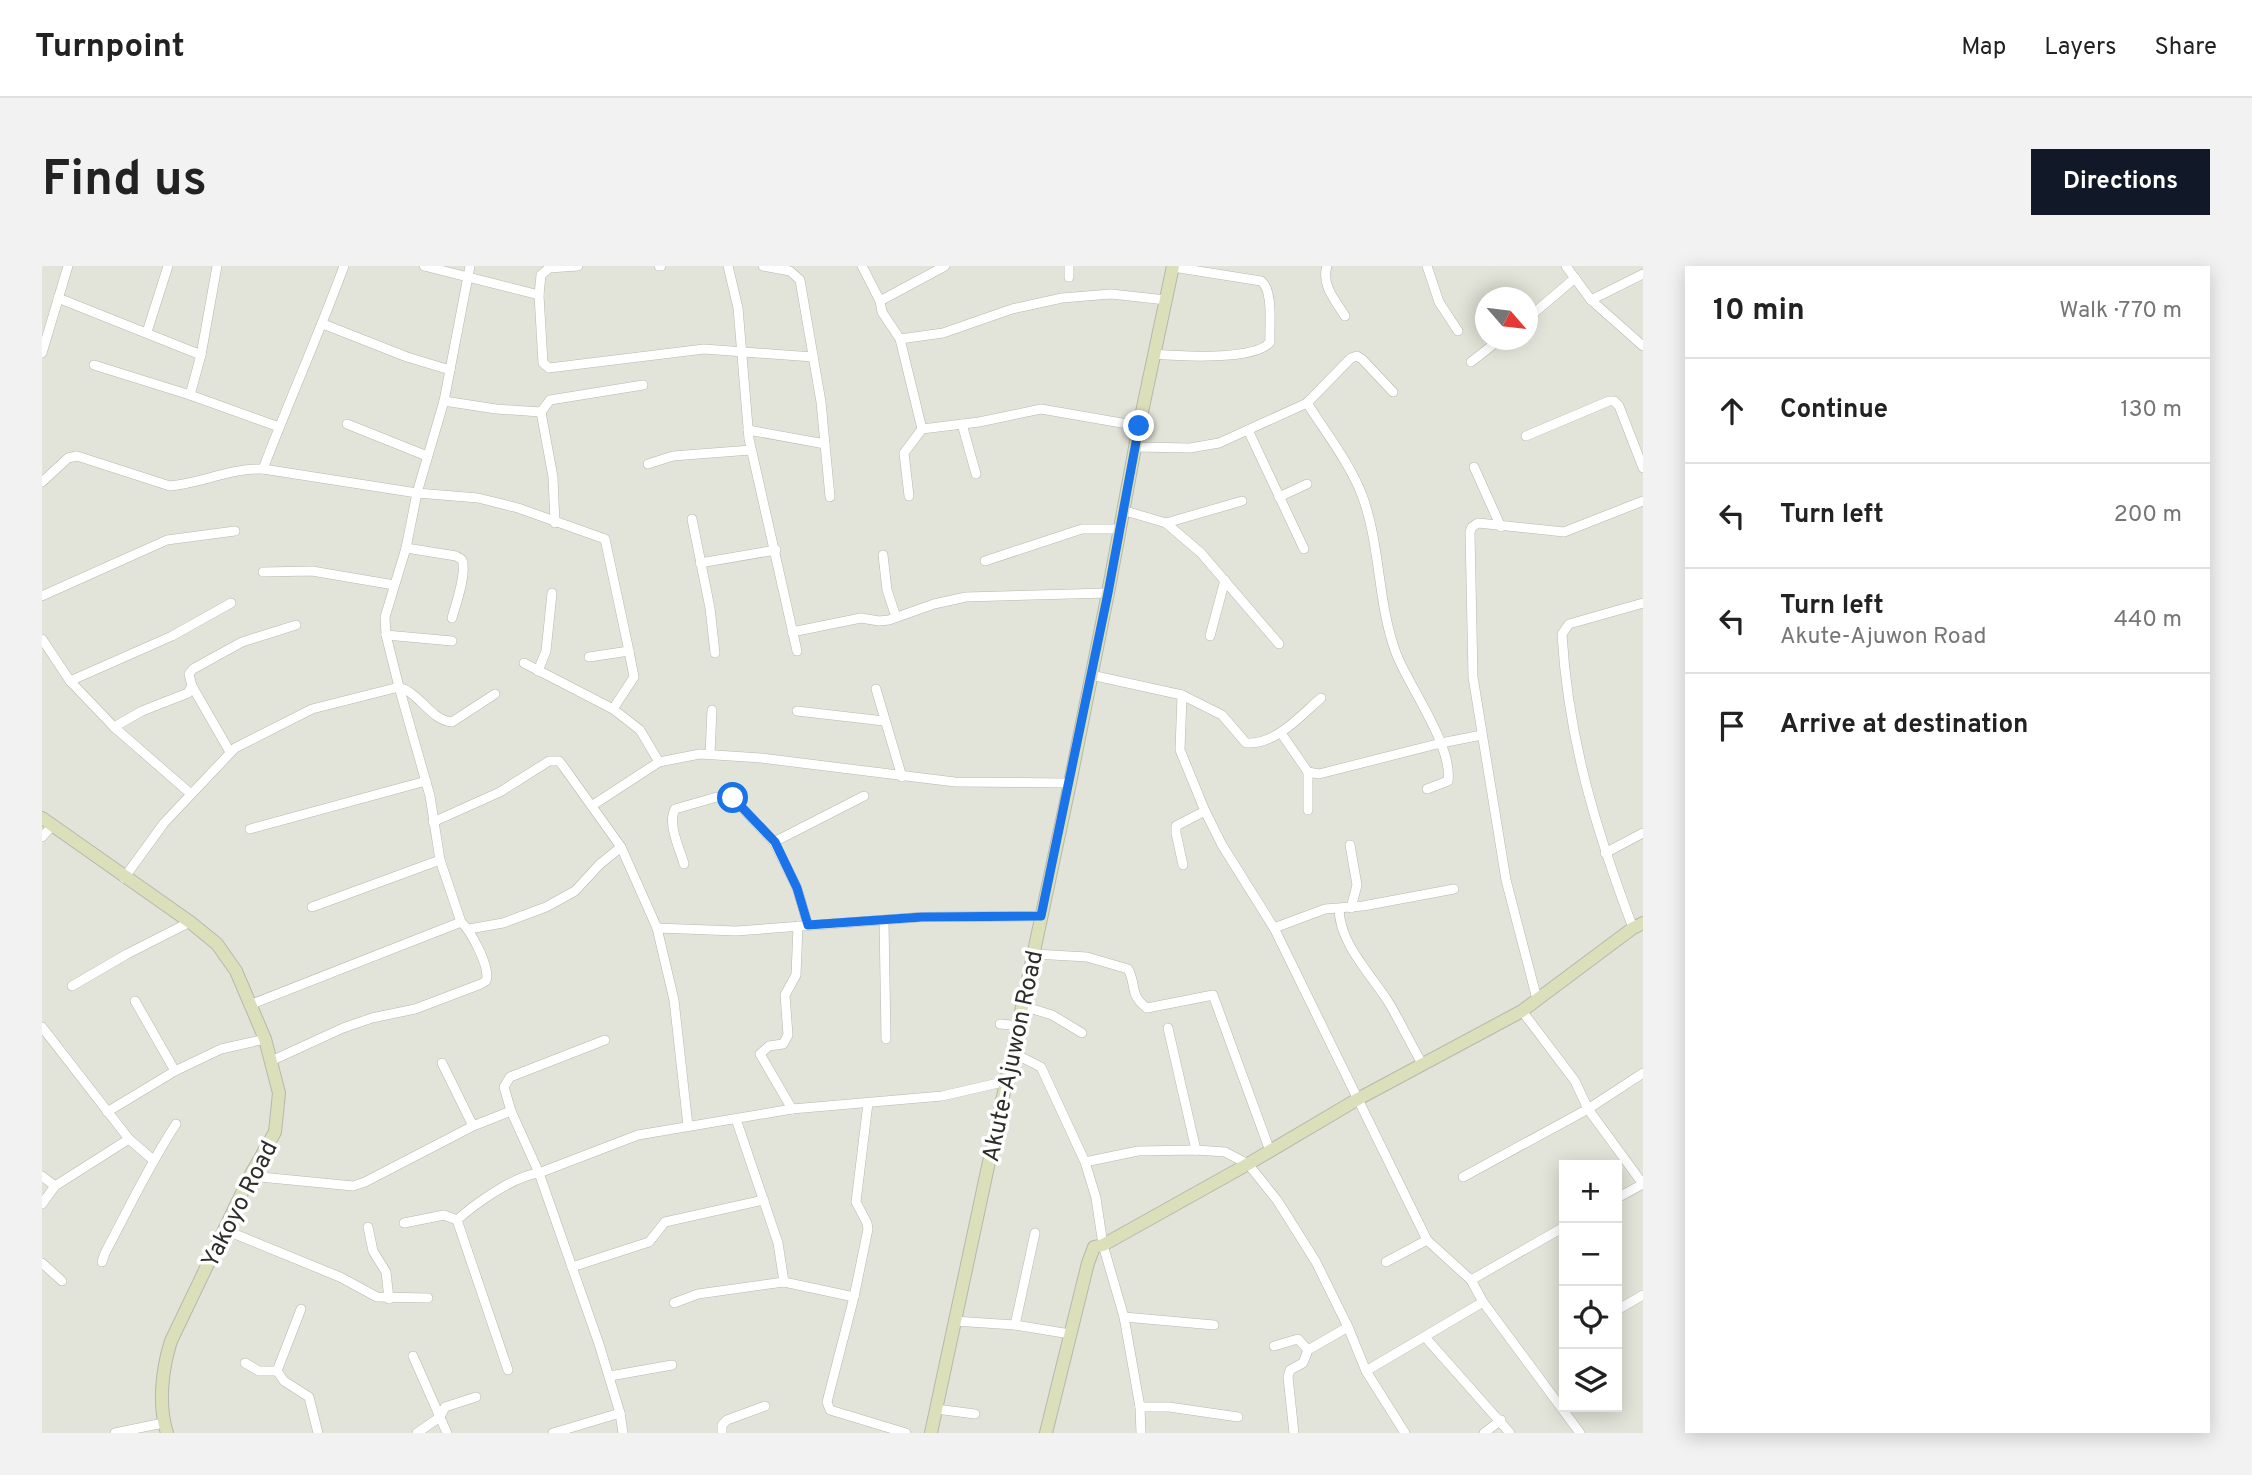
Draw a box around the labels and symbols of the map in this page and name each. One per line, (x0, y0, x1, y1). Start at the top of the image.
north arrow (1475, 287, 1538, 350)
route end (1123, 410, 1154, 441)
route start (717, 782, 748, 813)
street label: Akute-Ajuwon Road (977, 948, 1051, 1165)
street label: Yakoyo Road (196, 1136, 286, 1274)

